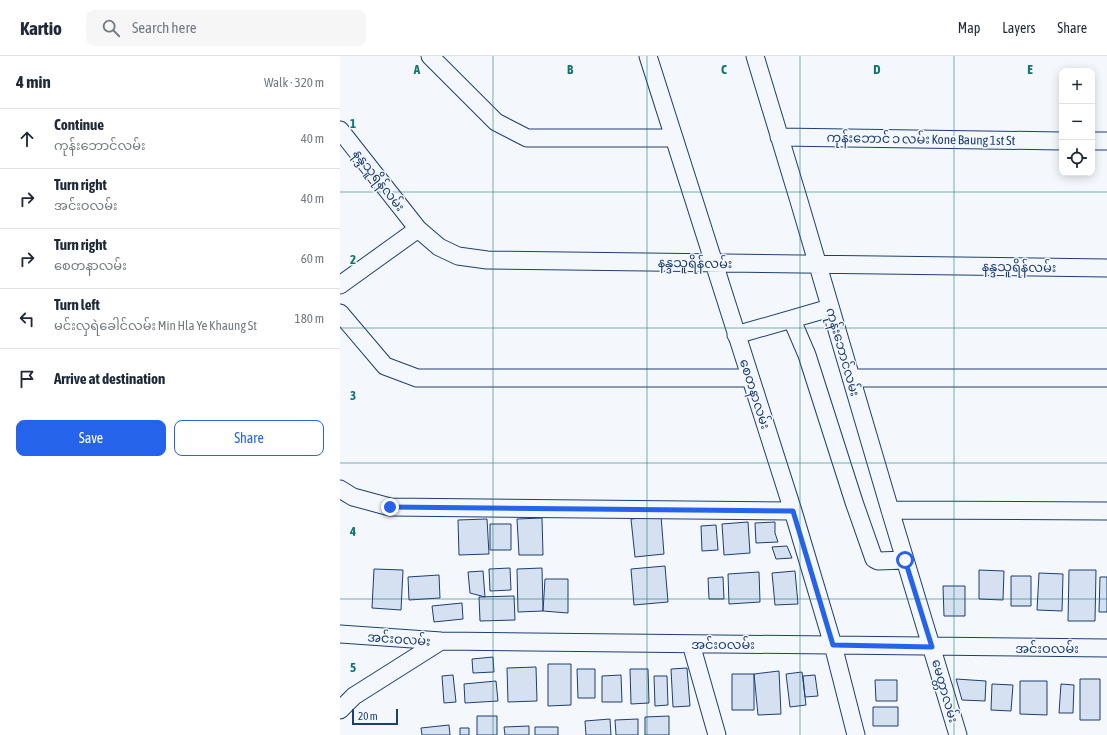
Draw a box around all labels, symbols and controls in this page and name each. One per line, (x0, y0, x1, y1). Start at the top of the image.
search box (86, 10, 366, 46)
text: Kartio (20, 17, 62, 39)
icon: search (100, 17, 122, 39)
text: Search here (132, 19, 197, 36)
text: Map (958, 20, 980, 36)
text: Layers (1002, 20, 1035, 36)
text: Share (1057, 20, 1087, 36)
text: A (413, 62, 421, 77)
text: B (567, 62, 574, 77)
text: C (721, 62, 727, 77)
text: D (873, 62, 881, 77)
text: E (1027, 62, 1033, 77)
map controls (1059, 68, 1095, 176)
button: + (1059, 68, 1095, 104)
text: 4 min (16, 72, 51, 92)
text: Walk · 320 m (264, 75, 324, 90)
button: − (1059, 104, 1095, 140)
text: Continue (54, 116, 104, 133)
text: 1 (350, 116, 356, 131)
icon: ahead (16, 128, 38, 150)
street label: ကုန်းဘောင် ၁ လမ်း Kone Baung 1st St (826, 129, 1016, 151)
text: 40 m (301, 131, 324, 146)
text: ကုန်းဘောင်လမ်း (54, 138, 145, 153)
button: locate (1059, 140, 1095, 176)
street label: နန္ဒသူရိန်လမ်း (348, 145, 409, 216)
text: Turn right (54, 176, 107, 193)
icon: right (16, 188, 38, 210)
text: 40 m (301, 191, 324, 206)
text: အင်းဝလမ်း (54, 198, 118, 213)
text: Turn right (54, 236, 107, 253)
icon: right (16, 248, 38, 270)
text: 60 m (301, 251, 324, 266)
text: 2 (350, 252, 356, 267)
street label: နန္ဒသူရိန်လမ်း (658, 254, 732, 274)
text: စေတနာလမ်း (54, 258, 127, 273)
street label: နန္ဒသူရိန်လမ်း (982, 258, 1056, 278)
text: Turn left (54, 296, 100, 313)
street label: ကုန်းဘောင်လမ်း (820, 306, 864, 399)
icon: left (16, 308, 38, 330)
text: 180 m (295, 311, 324, 326)
text: မင်းလှရဲခေါင်လမ်း Min Hla Ye Khaung St (54, 318, 257, 333)
street label: စေတနာလမ်း (734, 357, 774, 432)
icon: arrive (16, 368, 38, 390)
text: Arrive at destination (54, 370, 165, 387)
text: 3 (350, 388, 356, 403)
button: Save (16, 420, 166, 456)
button: Share (174, 420, 324, 456)
route end (381, 498, 399, 516)
text: 4 (349, 524, 356, 539)
route start (896, 551, 914, 569)
street label: အင်းဝလမ်း (367, 628, 431, 649)
street label: အင်းဝလမ်း (691, 636, 755, 652)
street label: အင်းဝလမ်း (1015, 640, 1079, 656)
street label: မေတ္တာလမ်း (926, 657, 962, 725)
text: 5 (350, 660, 356, 675)
scale bar (352, 707, 398, 726)
text: 20 m (358, 710, 378, 722)

